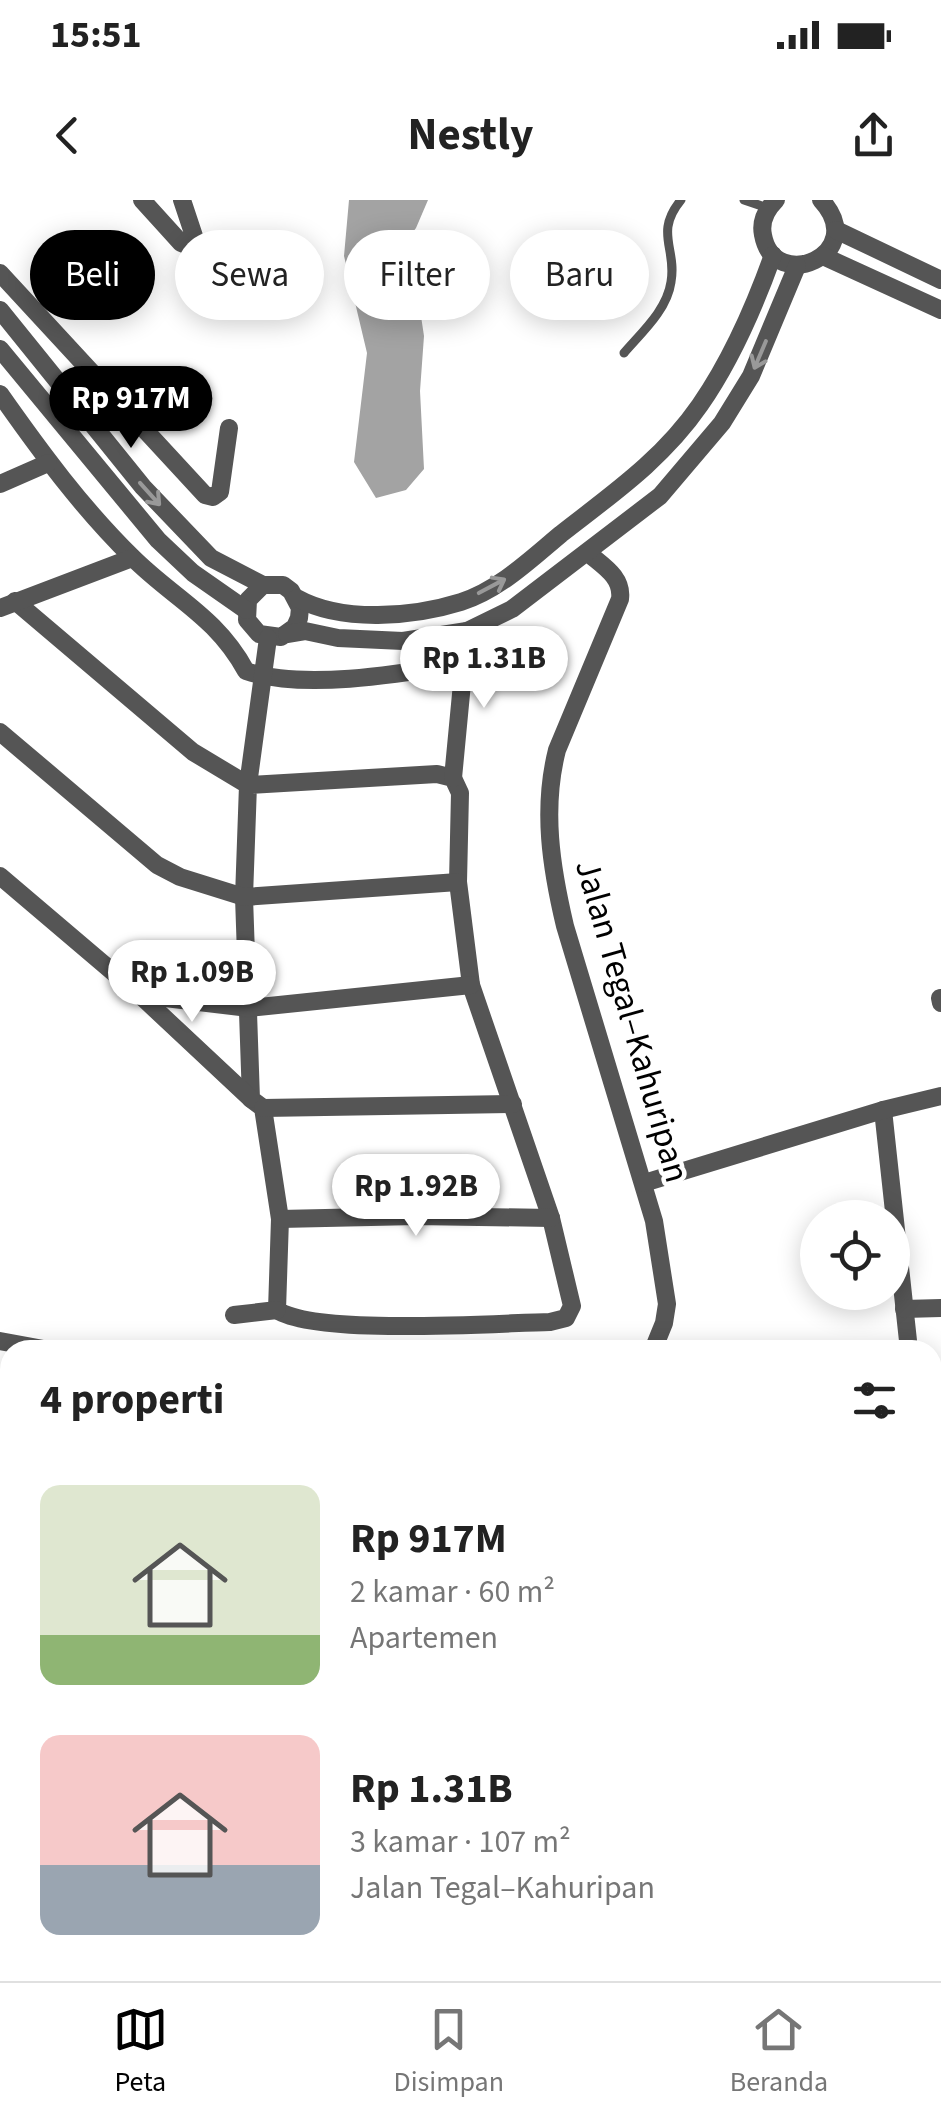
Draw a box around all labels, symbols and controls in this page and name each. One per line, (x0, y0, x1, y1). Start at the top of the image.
text: 15:51 (50, 8, 142, 62)
text: Nestly (408, 103, 533, 167)
icon: back (40, 108, 95, 163)
icon: share (846, 108, 901, 163)
chip: Beli (30, 230, 155, 320)
chip: Sewa (175, 230, 324, 320)
chip: Filter (344, 230, 490, 320)
chip: Baru (510, 230, 649, 320)
one-way arrow (750, 340, 768, 370)
pin: Rp 917M (39, 366, 223, 451)
text: Rp 917M (71, 375, 191, 421)
one-way arrow (139, 481, 162, 506)
one-way arrow (476, 575, 506, 595)
pin: Rp 1.31B (381, 626, 587, 711)
text: Rp 1.31B (422, 635, 546, 681)
street label: Jalan Tegal–Kahuripan (562, 854, 702, 1188)
pin: Rp 1.09B (89, 940, 295, 1025)
text: Rp 1.09B (130, 949, 254, 995)
pin: Rp 1.92B (313, 1154, 519, 1239)
text: Rp 1.92B (354, 1163, 478, 1209)
map controls (800, 1200, 910, 1310)
button: locate (800, 1200, 910, 1310)
text: 4 properti (40, 1370, 224, 1430)
icon: filters (847, 1373, 902, 1428)
text: Rp 917M (350, 1509, 507, 1569)
icon: home (120, 1525, 240, 1645)
text: 2 kamar · 60 m² (350, 1569, 555, 1615)
text: Apartemen (350, 1615, 498, 1661)
text: Rp 1.31B (350, 1759, 513, 1819)
icon: home (120, 1775, 240, 1895)
text: 3 kamar · 107 m² (350, 1819, 571, 1865)
text: Jalan Tegal–Kahuripan (350, 1865, 655, 1911)
tab: Peta (113, 2002, 168, 2102)
tab: Disimpan (393, 2002, 504, 2102)
tab: Beranda (730, 2002, 828, 2102)

